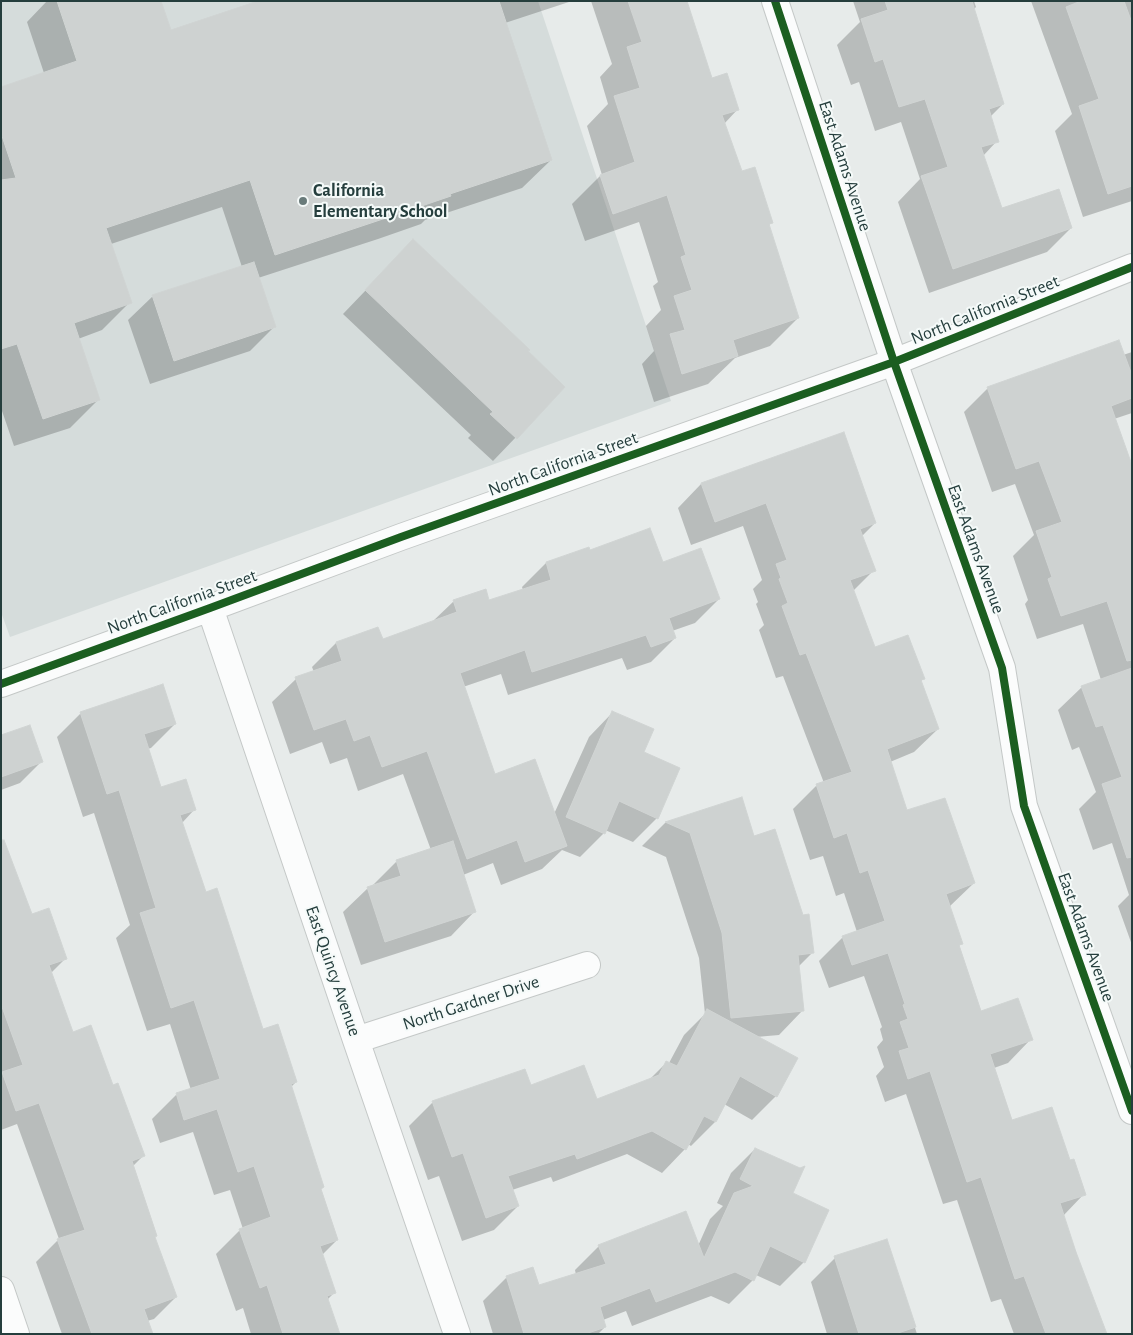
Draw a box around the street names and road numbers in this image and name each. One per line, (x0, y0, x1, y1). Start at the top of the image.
street label: East Adams Avenue (814, 98, 876, 234)
street label: North California Street (908, 270, 1062, 350)
street label: North California Street (485, 427, 641, 501)
street label: East Adams Avenue (943, 481, 1009, 617)
street label: North California Street (104, 565, 260, 639)
street label: East Adams Avenue (1053, 869, 1119, 1005)
street label: East Quincy Avenue (301, 903, 365, 1039)
street label: North Gardner Drive (400, 971, 542, 1035)

